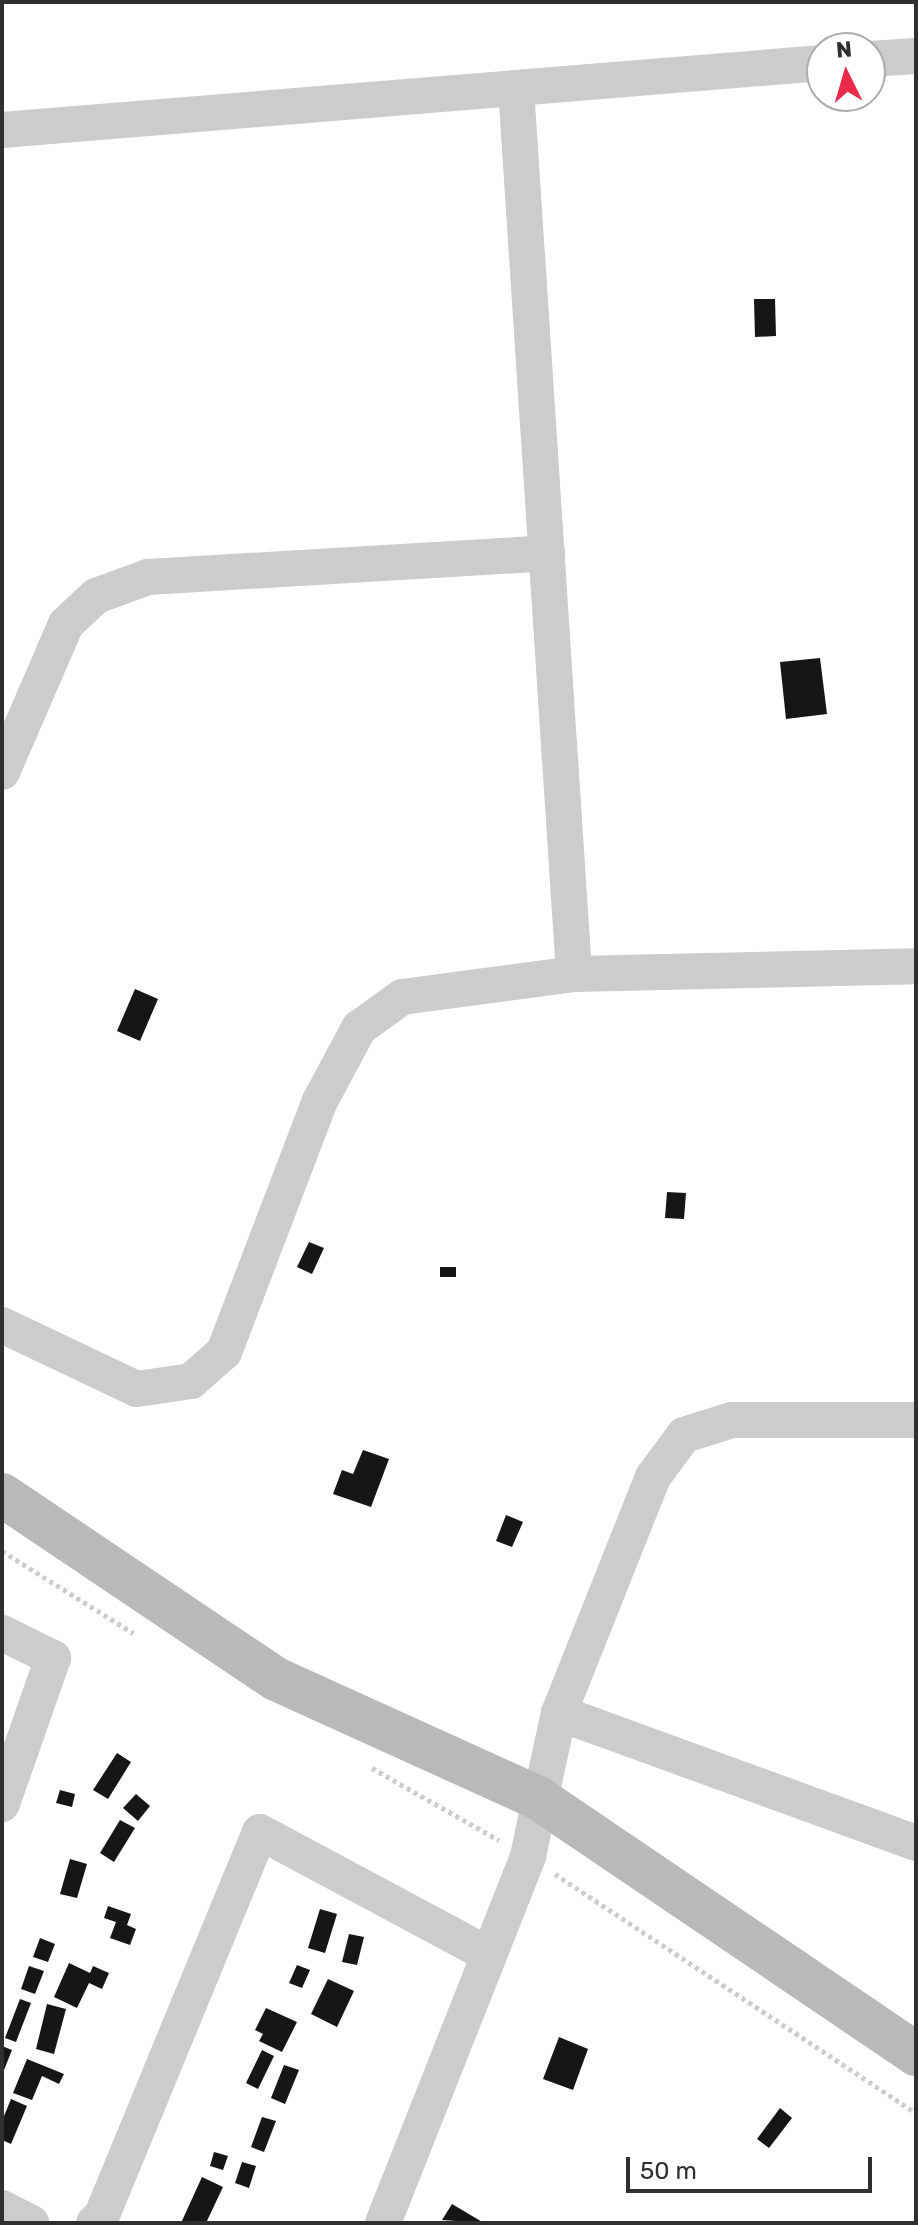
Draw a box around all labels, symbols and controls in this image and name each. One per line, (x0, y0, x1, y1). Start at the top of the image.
north arrow (806, 32, 886, 112)
text: N (835, 35, 853, 64)
scale bar (630, 2141, 876, 2191)
text: 50 m (640, 2157, 697, 2185)

